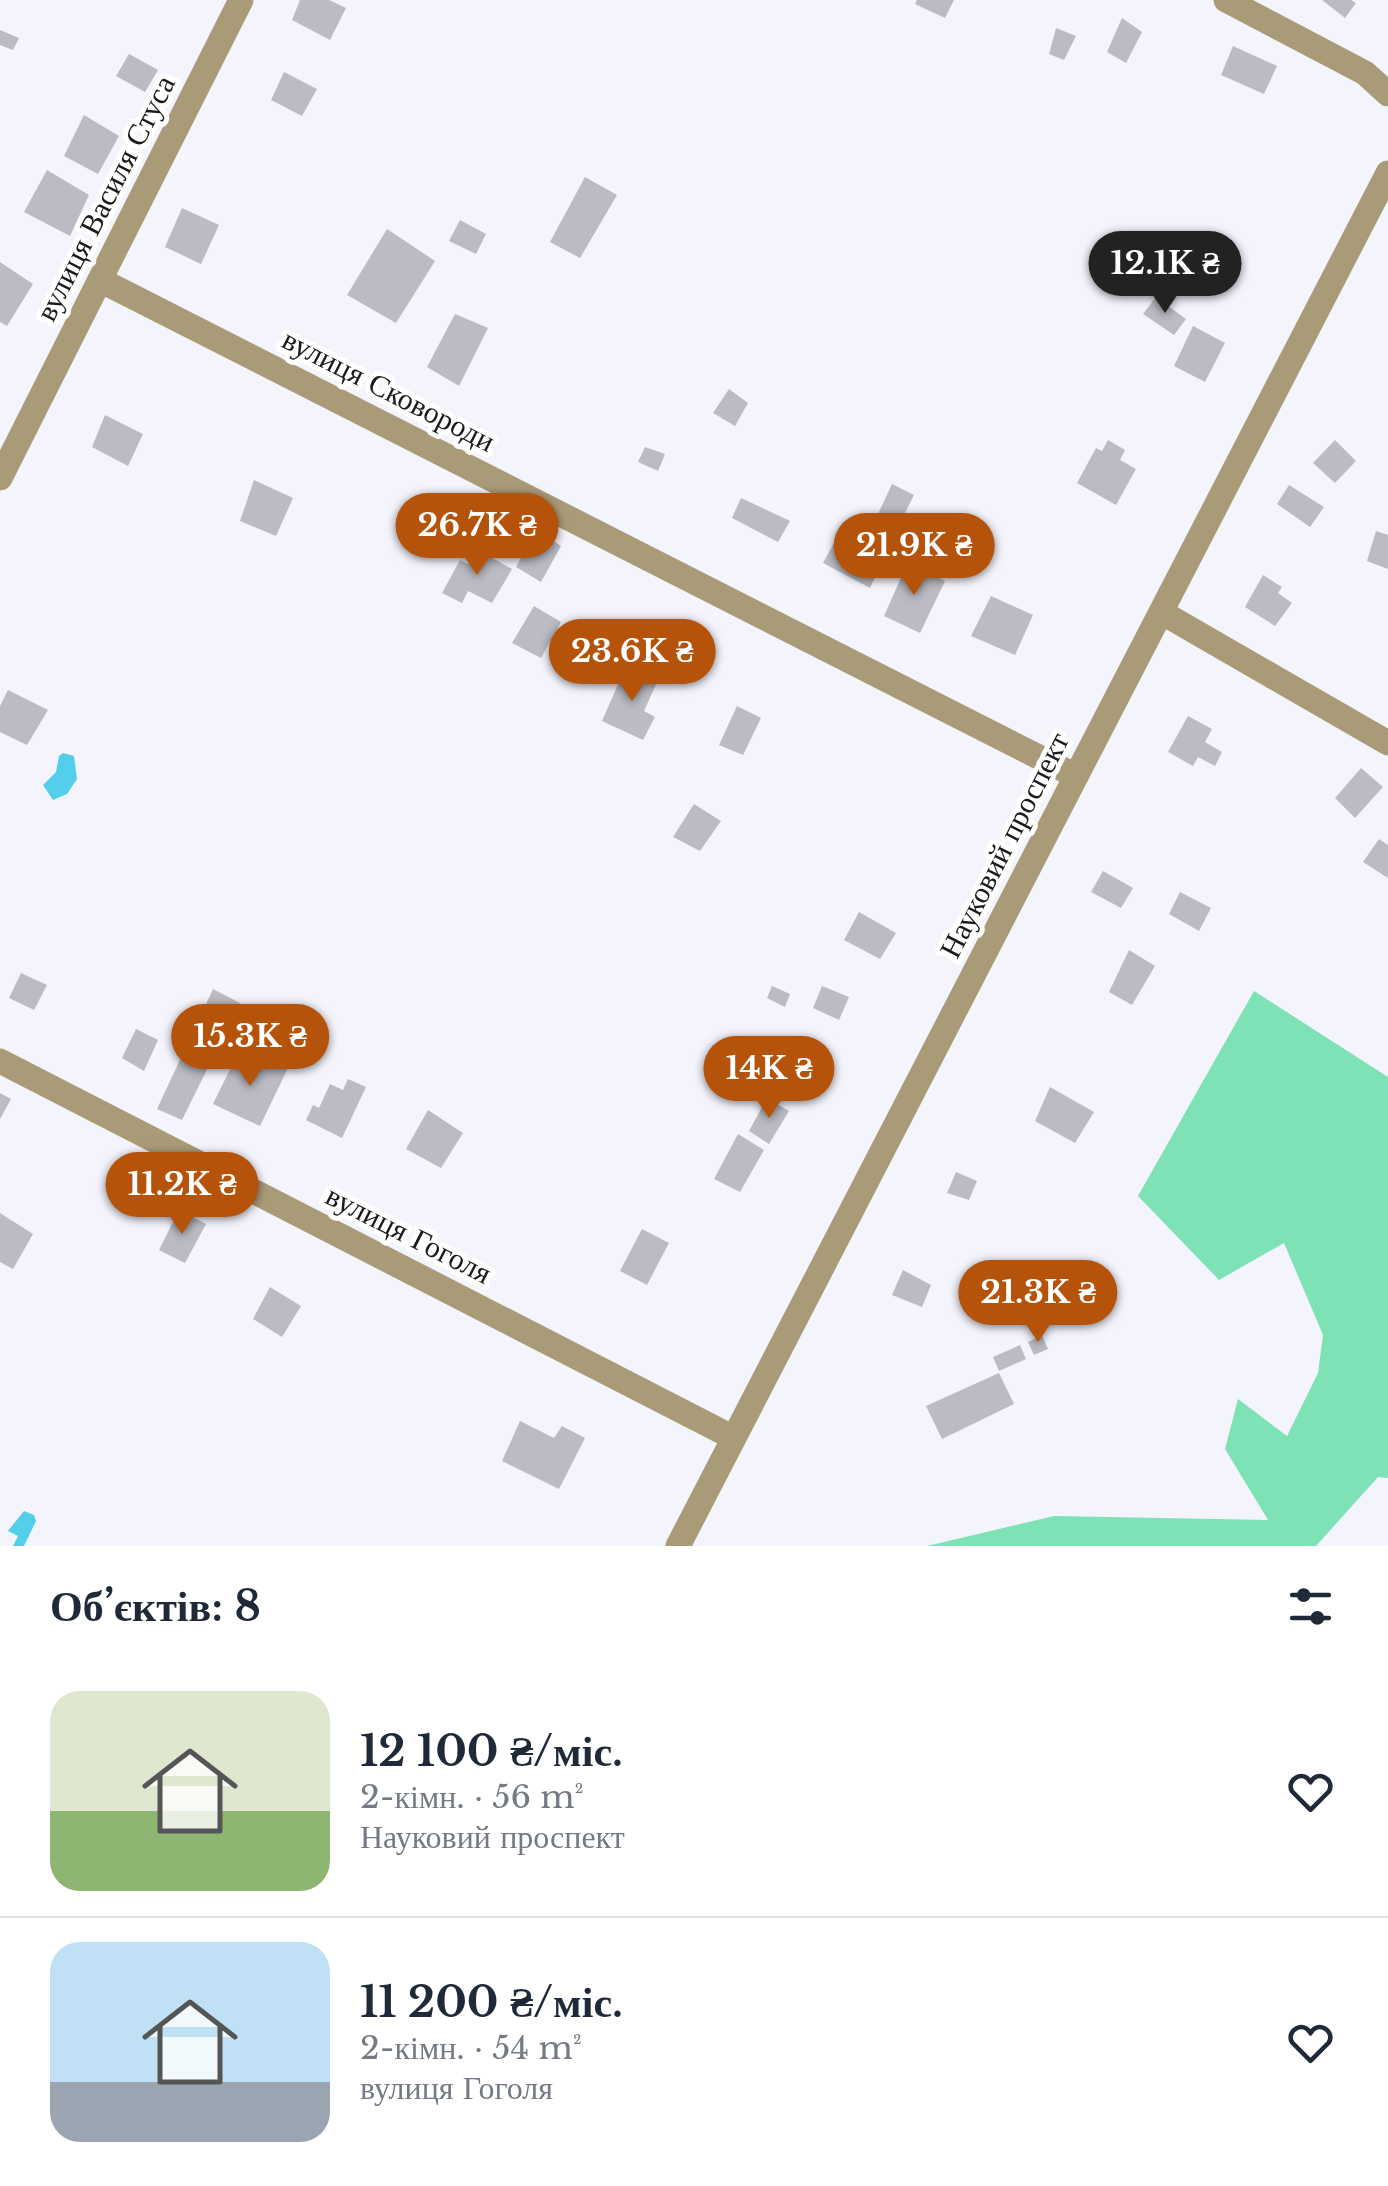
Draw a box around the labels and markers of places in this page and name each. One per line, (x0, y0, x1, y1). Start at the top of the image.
pin: 12.1K ₴ (1073, 231, 1257, 316)
pin: 26.7K ₴ (385, 493, 569, 578)
pin: 21.9K ₴ (822, 513, 1006, 598)
pin: 23.6K ₴ (540, 619, 724, 704)
pin: 15.3K ₴ (158, 1004, 342, 1089)
pin: 14K ₴ (699, 1036, 839, 1121)
pin: 11.2K ₴ (90, 1152, 274, 1237)
pin: 21.3K ₴ (946, 1260, 1130, 1345)

